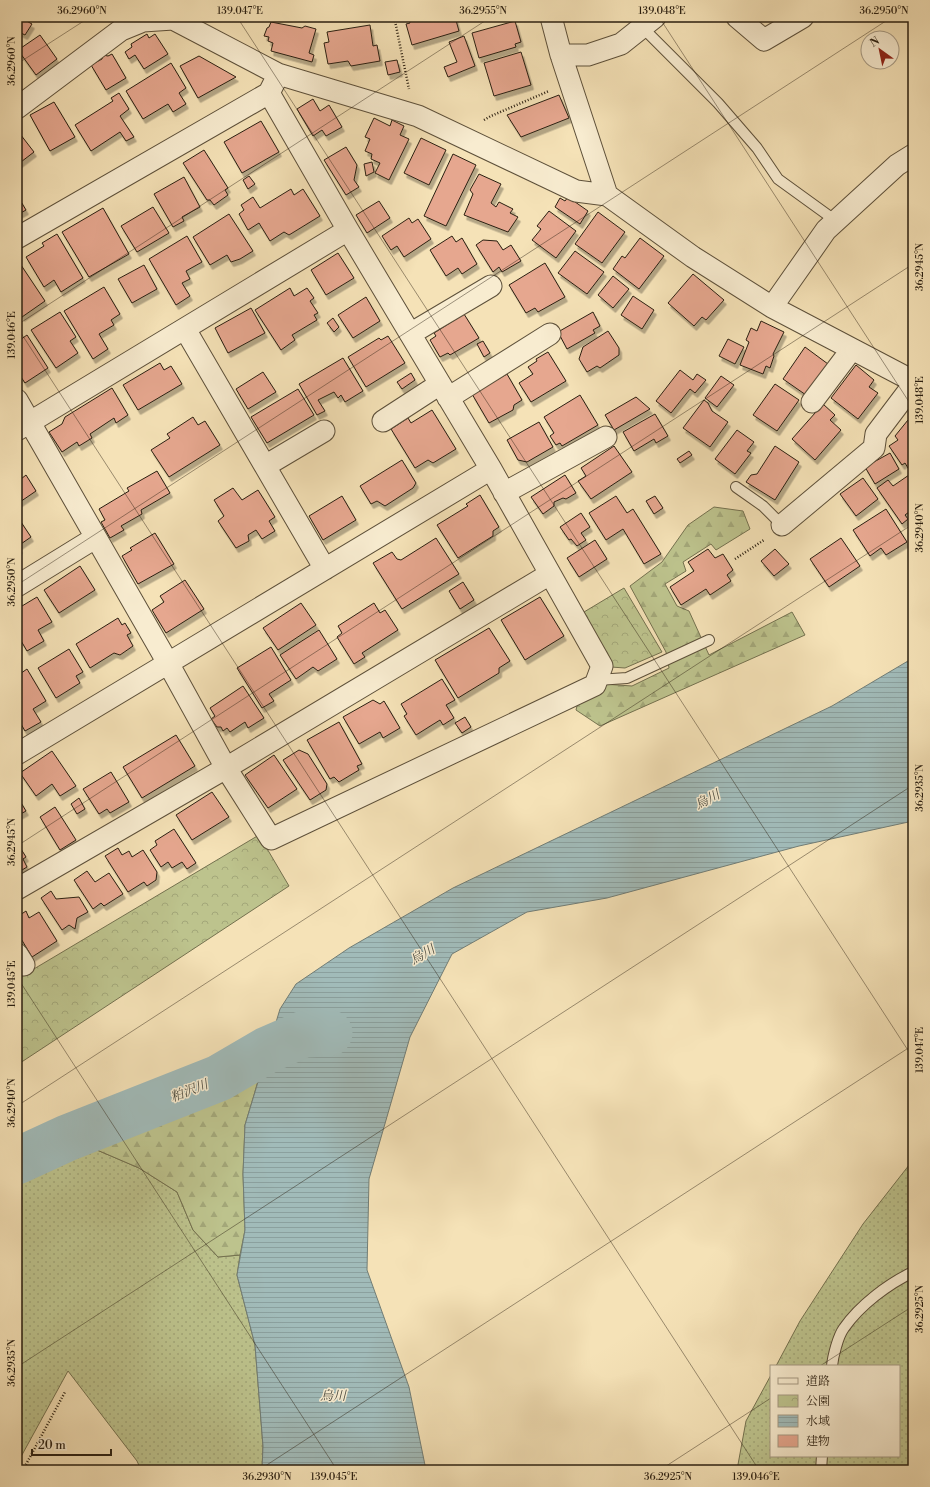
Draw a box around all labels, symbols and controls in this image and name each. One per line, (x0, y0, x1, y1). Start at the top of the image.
text: 36.2960°N (57, 5, 107, 17)
text: 139.047°E (217, 5, 263, 17)
text: 36.2955°N (459, 5, 507, 17)
text: 139.048°E (638, 5, 686, 17)
text: 36.2950°N (860, 5, 909, 17)
north arrow (860, 30, 900, 70)
text: N (868, 34, 883, 51)
text: 36.2960°N (6, 36, 18, 86)
text: 36.2945°N (914, 242, 926, 291)
text: 139.046°E (6, 311, 18, 359)
text: 139.048°E (914, 376, 926, 424)
text: 36.2940°N (914, 503, 926, 553)
text: 36.2950°N (6, 557, 18, 606)
text: 36.2935°N (914, 764, 926, 812)
water label: 烏川 (692, 786, 724, 813)
text: 36.2945°N (6, 817, 18, 866)
water label: 烏川 (407, 940, 439, 968)
text: 139.045°E (6, 961, 18, 1007)
text: 139.047°E (914, 1027, 926, 1073)
water label: 粕沢川 (168, 1076, 212, 1105)
text: 36.2940°N (6, 1078, 18, 1128)
text: 36.2925°N (914, 1285, 926, 1333)
text: 36.2935°N (6, 1339, 18, 1387)
legend (770, 1365, 900, 1457)
text: 道路 (806, 1374, 830, 1389)
water label: 烏川 (320, 1388, 348, 1404)
text: 公園 (806, 1394, 830, 1409)
text: 水域 (806, 1414, 830, 1429)
scale bar (32, 1431, 111, 1457)
text: 建物 (806, 1434, 830, 1449)
text: 20 m (38, 1438, 66, 1453)
text: 36.2930°N (243, 1471, 292, 1483)
text: 139.045°E (311, 1471, 357, 1483)
text: 36.2925°N (644, 1471, 692, 1483)
text: 139.046°E (732, 1471, 780, 1483)

